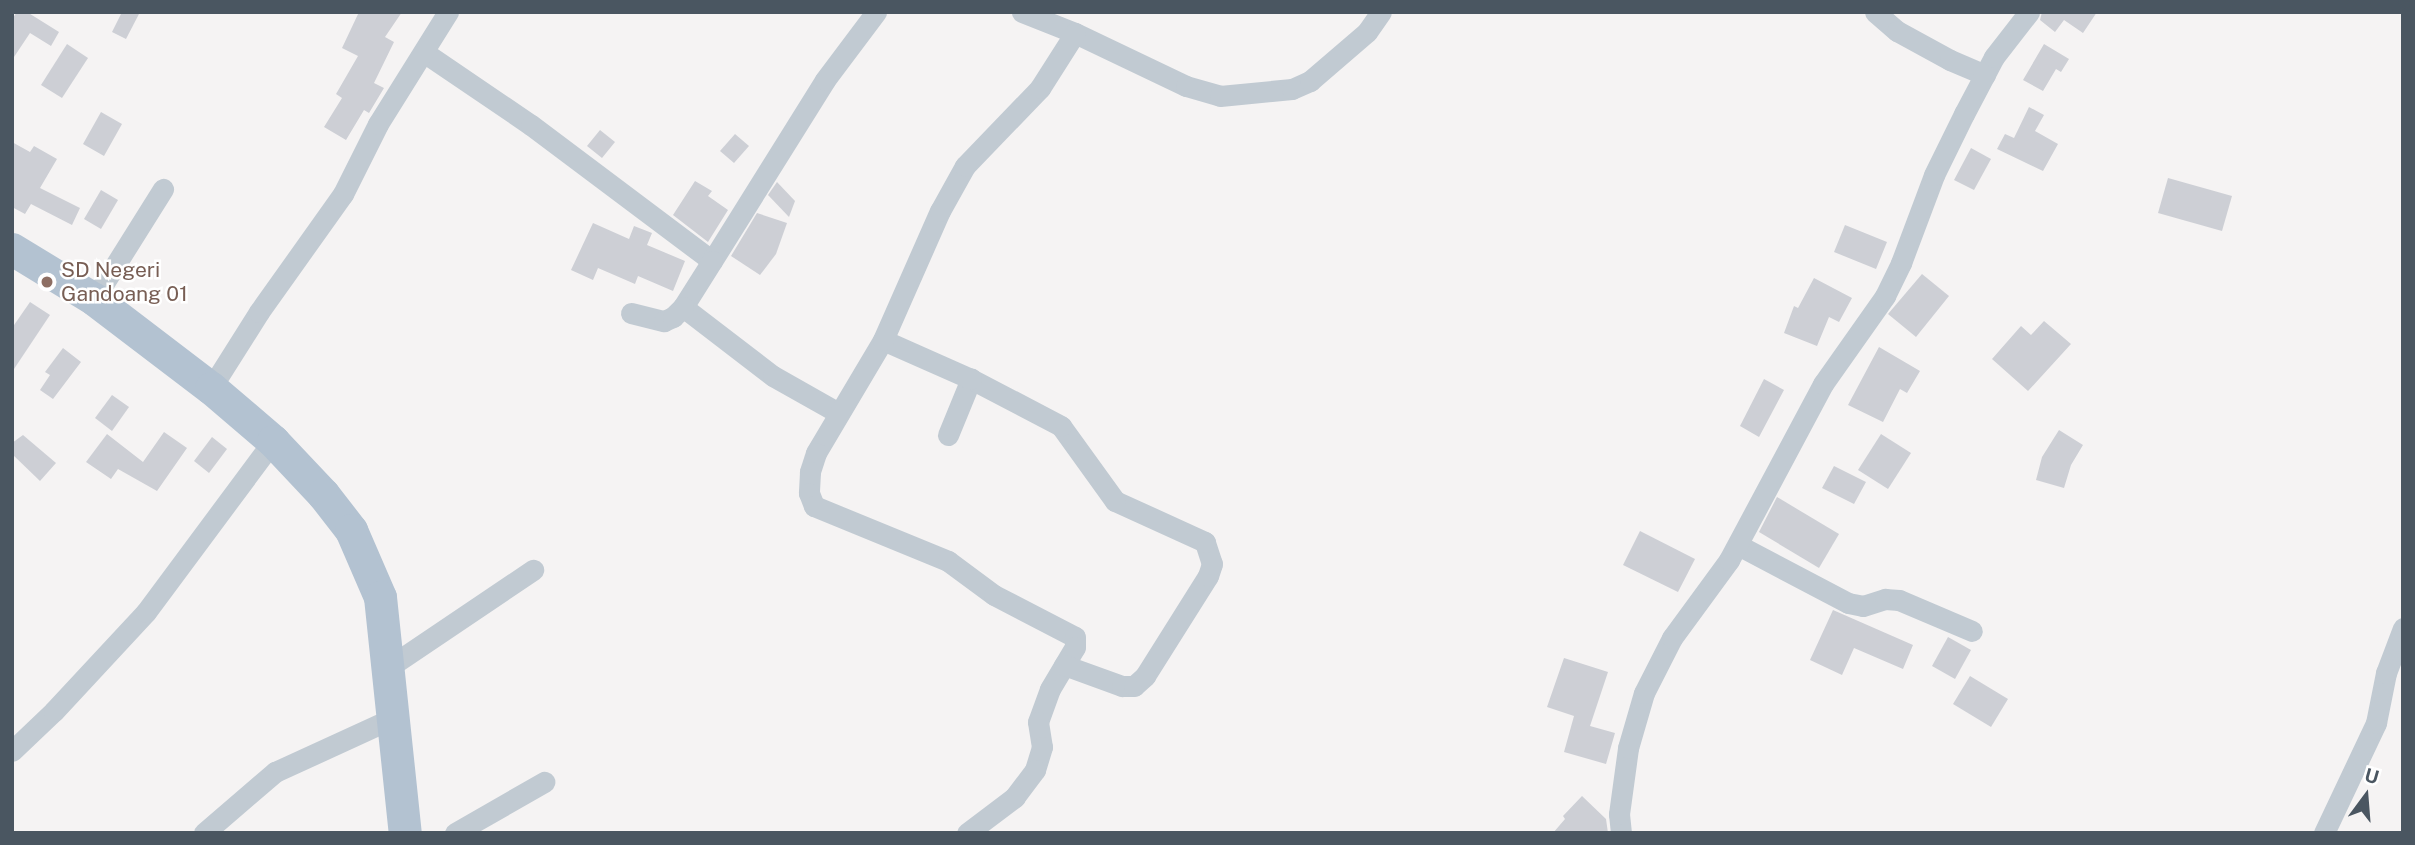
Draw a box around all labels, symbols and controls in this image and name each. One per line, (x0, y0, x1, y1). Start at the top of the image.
place label: SD Negeri Gandoang 01 (61, 257, 188, 307)
marker: SD Negeri Gandoang 01 (39, 274, 55, 290)
north arrow (2331, 761, 2401, 831)
text: U (2362, 763, 2381, 788)

